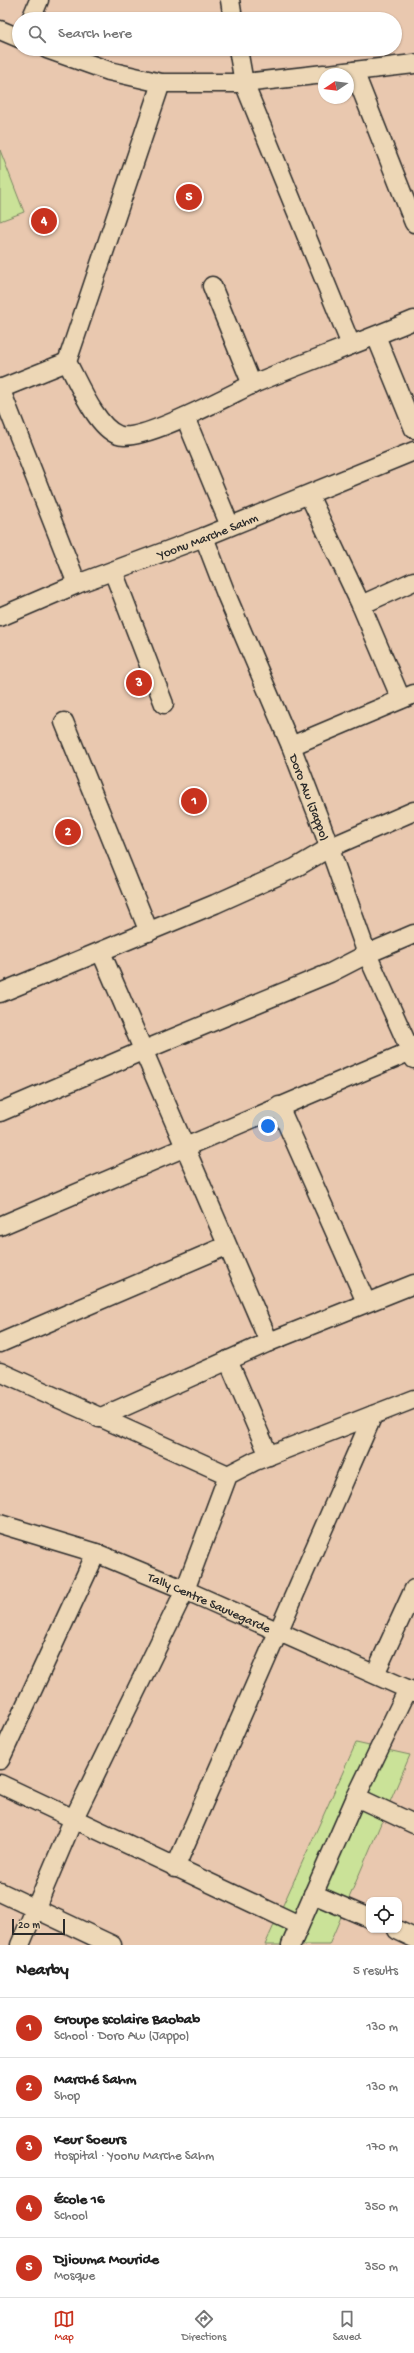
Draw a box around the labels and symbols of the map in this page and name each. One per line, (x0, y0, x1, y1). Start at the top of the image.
north arrow (318, 68, 354, 104)
pin: 5 (176, 182, 202, 212)
pin: 4 (31, 206, 57, 236)
street label: Yoonu Marche Sahm (155, 511, 261, 564)
pin: 3 (126, 668, 152, 698)
street label: Doro Aw (Jappo) (284, 751, 331, 843)
pin: 1 (181, 786, 207, 816)
pin: 2 (55, 817, 81, 847)
your location (258, 1116, 278, 1136)
street label: Tally Centre Sauvegarde (144, 1570, 273, 1637)
scale bar (12, 1917, 65, 1936)

